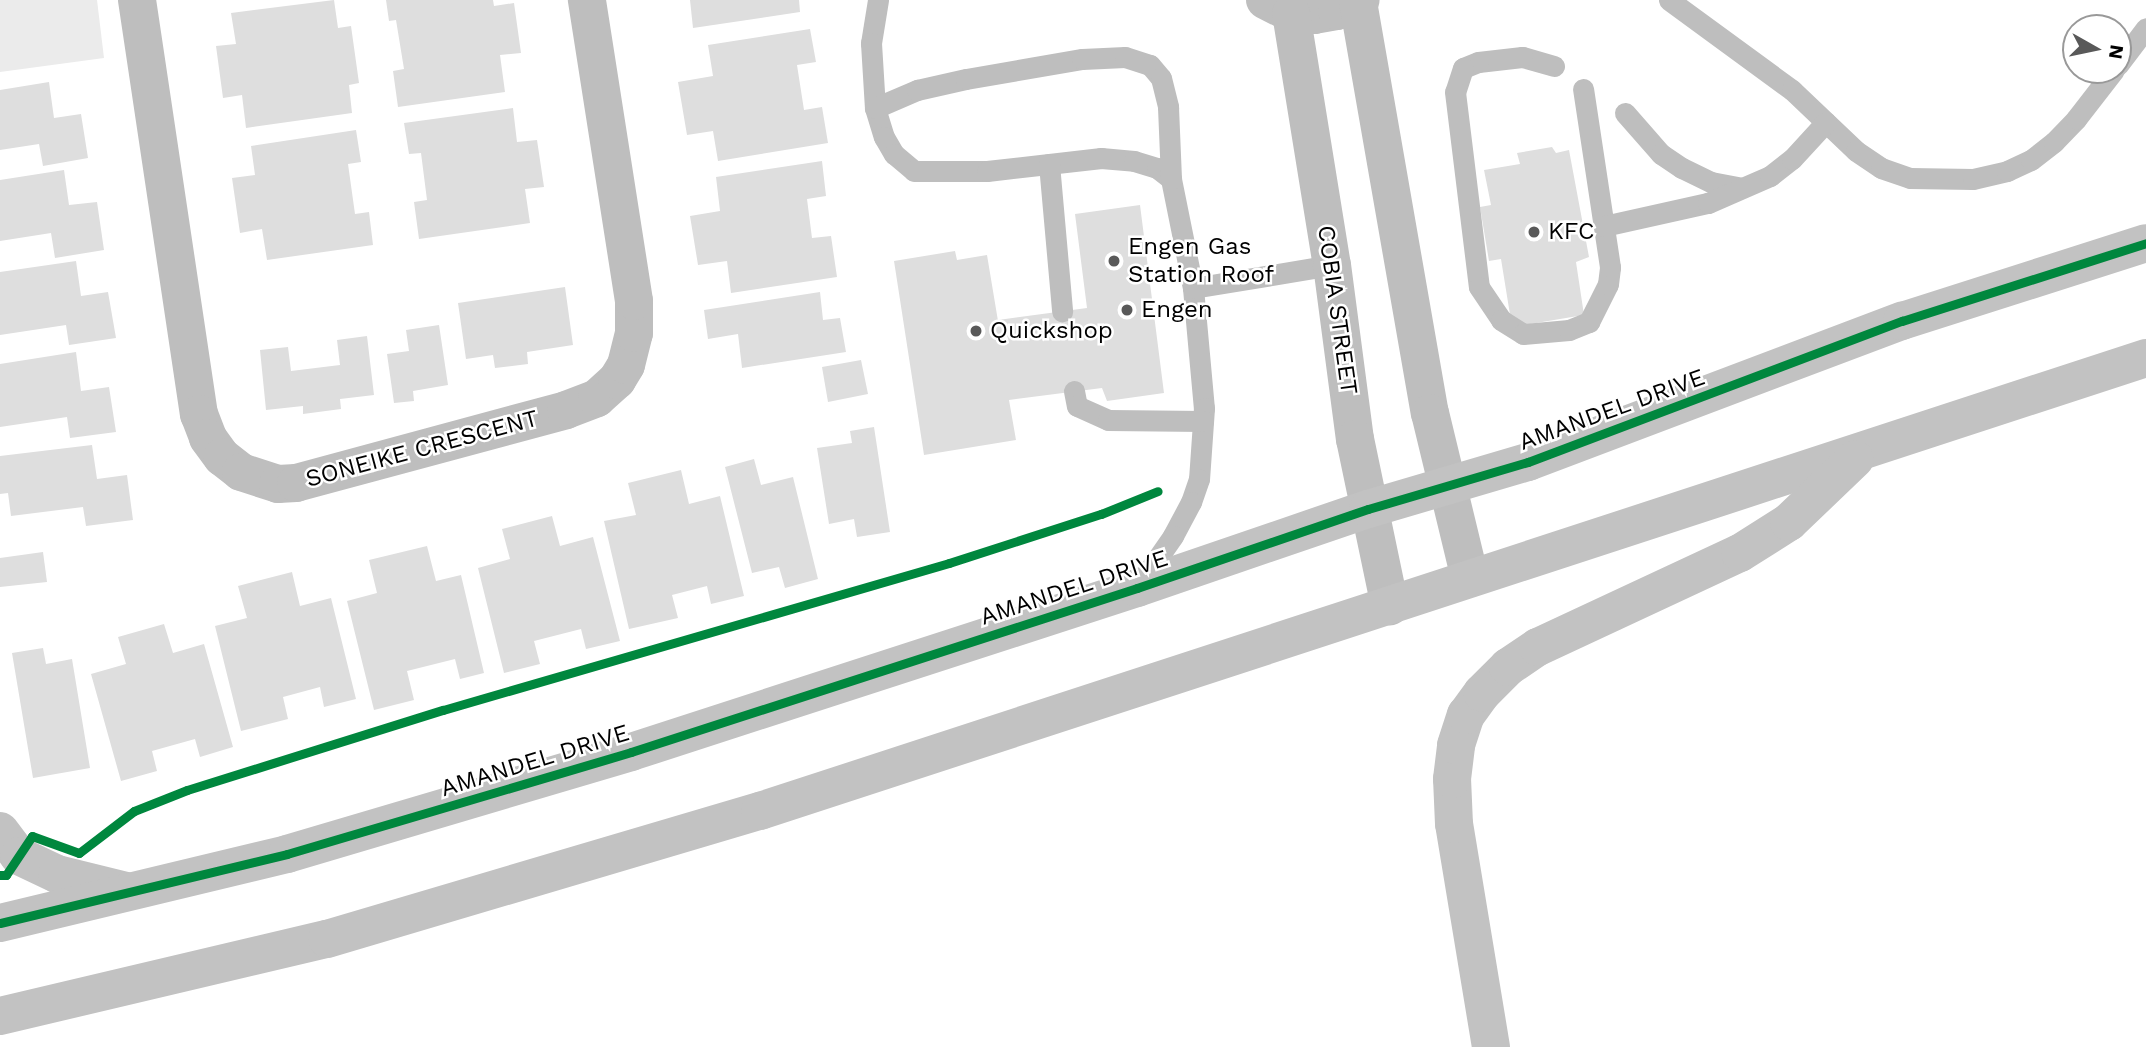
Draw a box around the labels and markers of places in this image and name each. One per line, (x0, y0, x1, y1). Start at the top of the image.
place label: KFC (1548, 218, 1595, 246)
marker: KFC (1526, 224, 1542, 240)
place label: Engen Gas Station Roof (1128, 233, 1274, 289)
marker: Engen Gas Station Roof (1106, 253, 1122, 269)
place label: Engen (1141, 296, 1213, 324)
marker: Engen (1119, 302, 1135, 318)
place label: Quickshop (990, 317, 1113, 345)
marker: Quickshop (968, 323, 984, 339)

